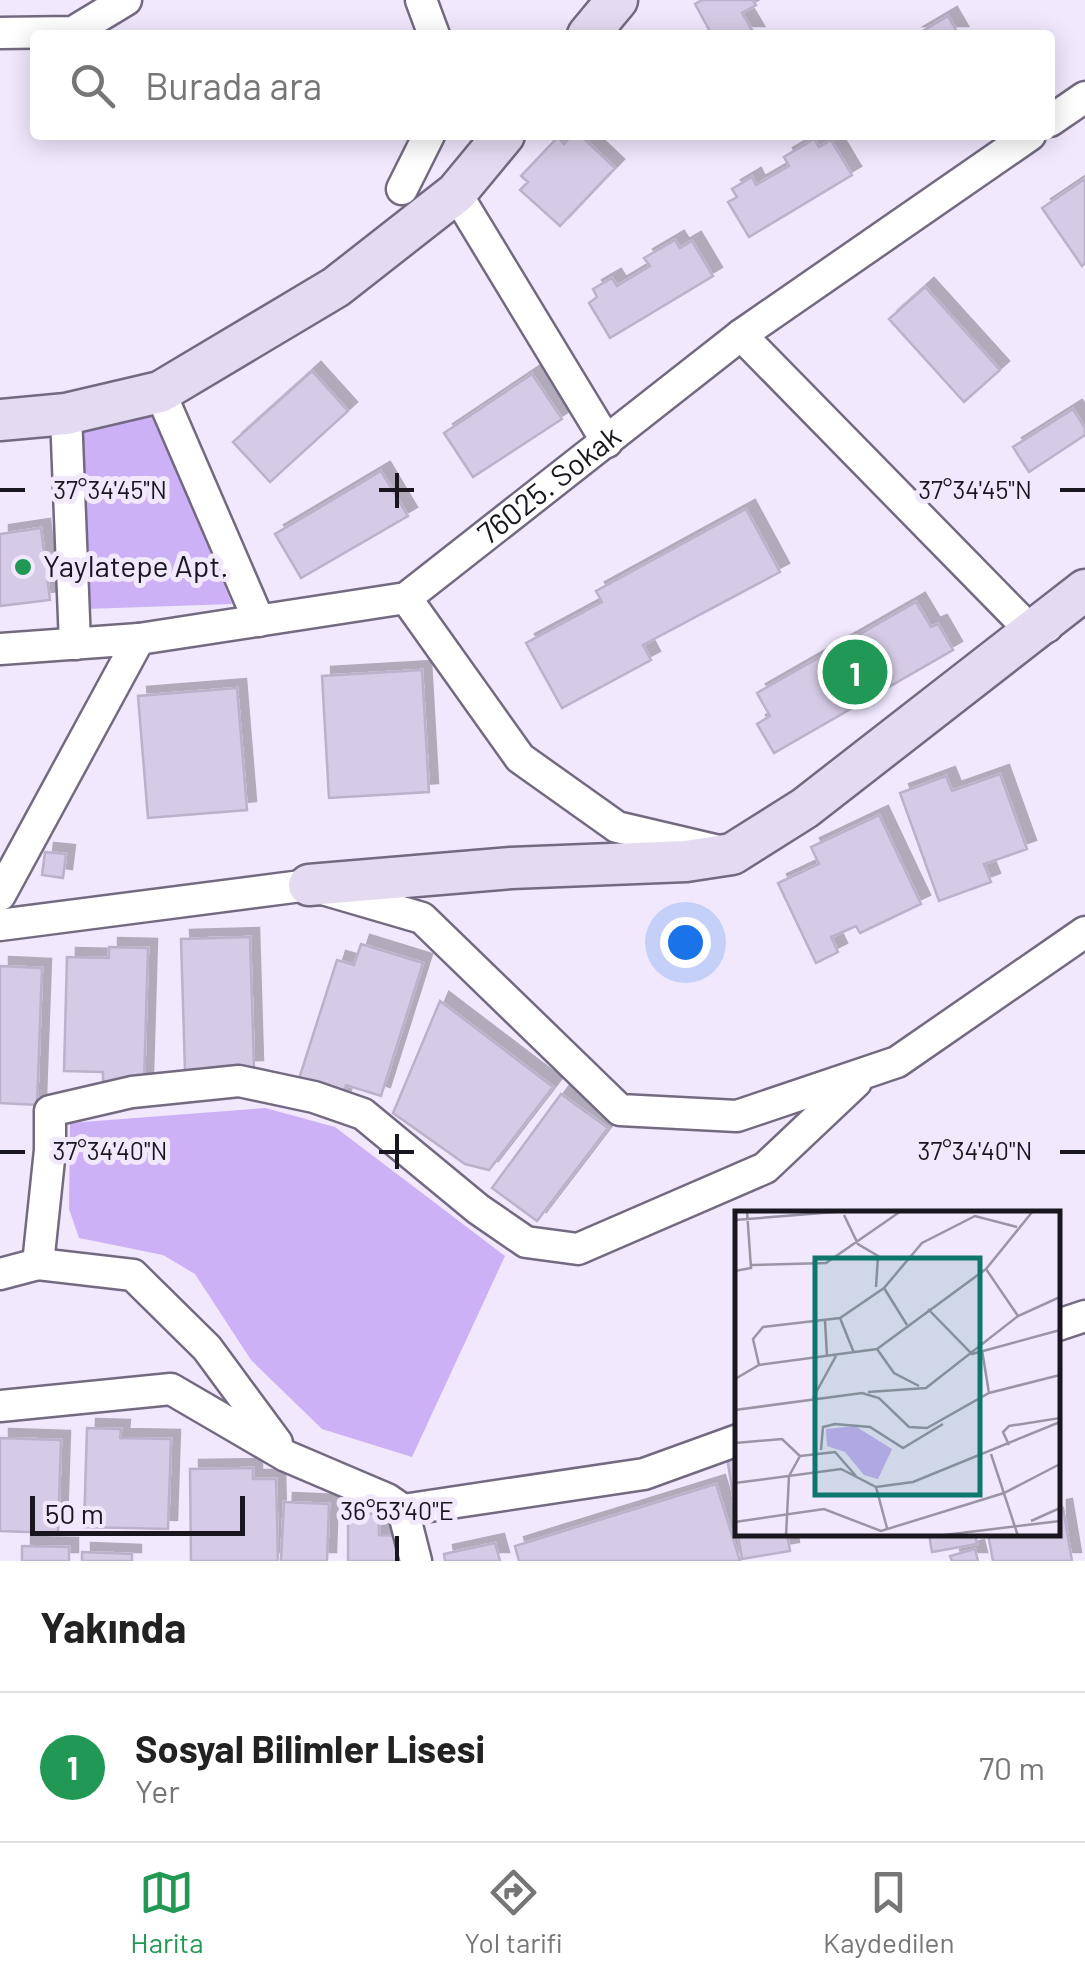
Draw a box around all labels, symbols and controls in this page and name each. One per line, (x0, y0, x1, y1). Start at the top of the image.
search box (30, 30, 1055, 140)
icon: search (65, 58, 120, 113)
text: Burada ara (145, 62, 322, 108)
street label: 76025. Sokak (470, 417, 627, 551)
text: 37°34'45"N (53, 474, 167, 504)
text: 37°34'45"N (918, 474, 1032, 504)
place label: Yaylatepe Apt. (43, 547, 229, 583)
marker: Yaylatepe Apt. (12, 556, 34, 578)
pin: 1 (822, 634, 888, 710)
your location (660, 917, 711, 968)
text: 37°34'40"N (53, 1135, 167, 1165)
text: 37°34'40"N (918, 1135, 1032, 1165)
inset map (735, 1211, 1060, 1536)
scale bar (30, 1491, 245, 1536)
text: 36°53'40"E (340, 1495, 454, 1525)
text: 50 m (45, 1496, 104, 1530)
text: Yakında (40, 1601, 186, 1651)
text: Sosyal Bilimler Lisesi (135, 1725, 485, 1771)
text: 1 (67, 1748, 78, 1786)
text: 70 m (979, 1748, 1045, 1786)
text: Yer (135, 1771, 180, 1809)
tab: Harita (130, 1865, 204, 1959)
tab: Yol tarifi (464, 1865, 562, 1959)
tab: Kaydedilen (823, 1865, 955, 1959)

